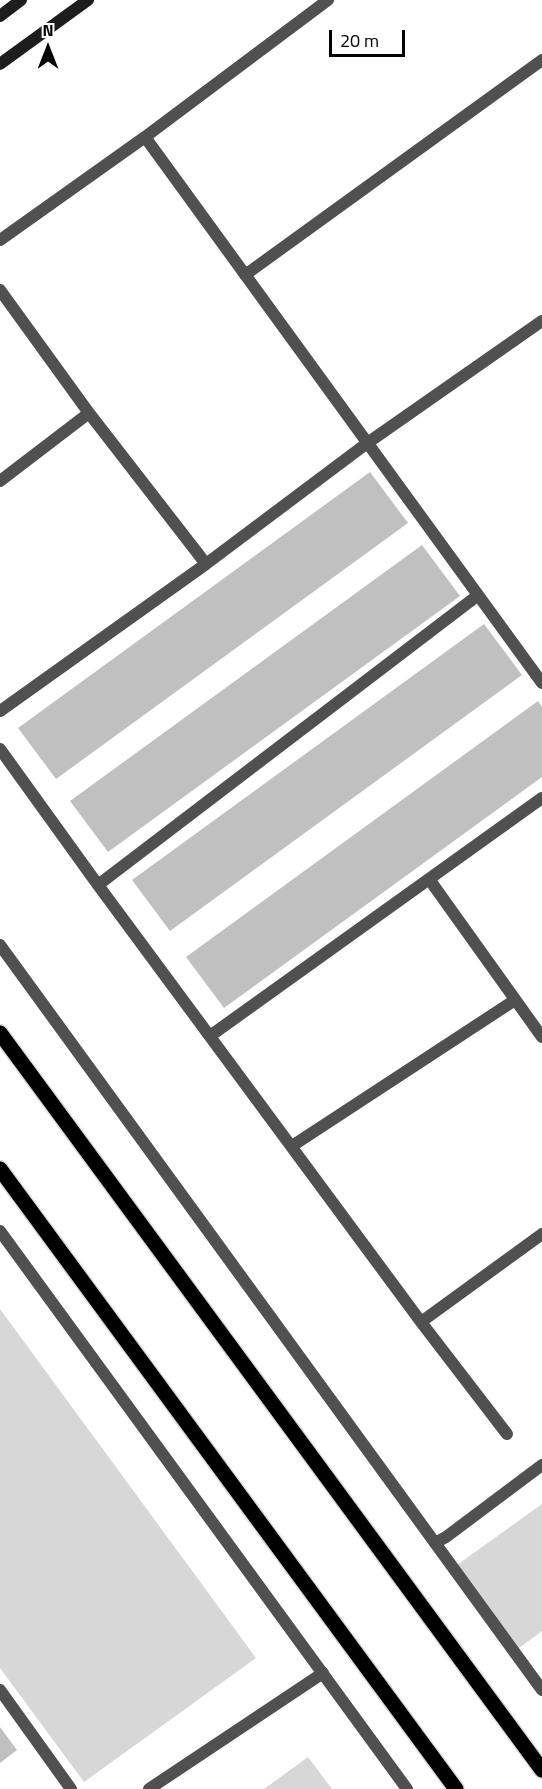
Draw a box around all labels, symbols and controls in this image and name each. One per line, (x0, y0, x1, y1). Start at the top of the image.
north arrow (18, 18, 78, 78)
text: N (42, 18, 54, 42)
scale bar (332, 18, 408, 56)
text: 20 m (340, 27, 379, 54)

